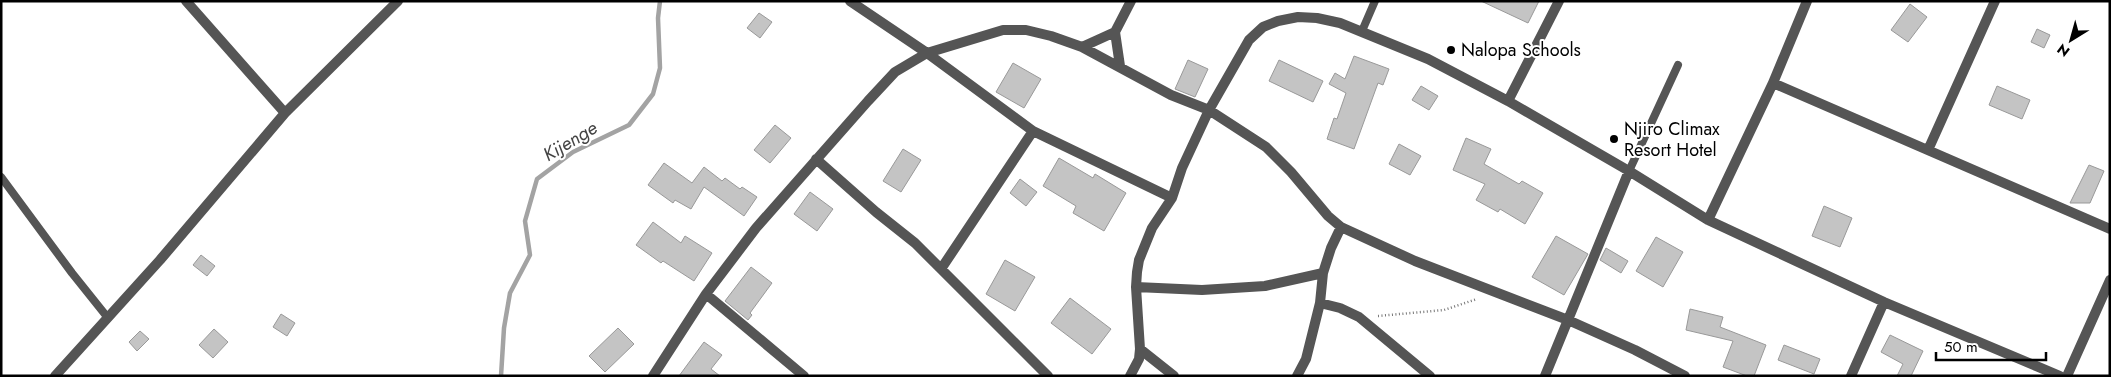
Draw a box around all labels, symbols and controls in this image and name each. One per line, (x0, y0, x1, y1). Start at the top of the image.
north arrow (2046, 15, 2096, 65)
place label: Nalopa Schools (1461, 37, 1581, 63)
text: N (2053, 39, 2074, 62)
marker: Nalopa Schools (1445, 44, 1457, 56)
water label: Kijenge (538, 114, 603, 168)
place label: Njiro Climax Resort Hotel (1624, 116, 1720, 163)
marker: Njiro Climax Resort Hotel (1608, 133, 1620, 145)
scale bar (1936, 330, 2046, 362)
text: 50 m (1944, 336, 1978, 358)

